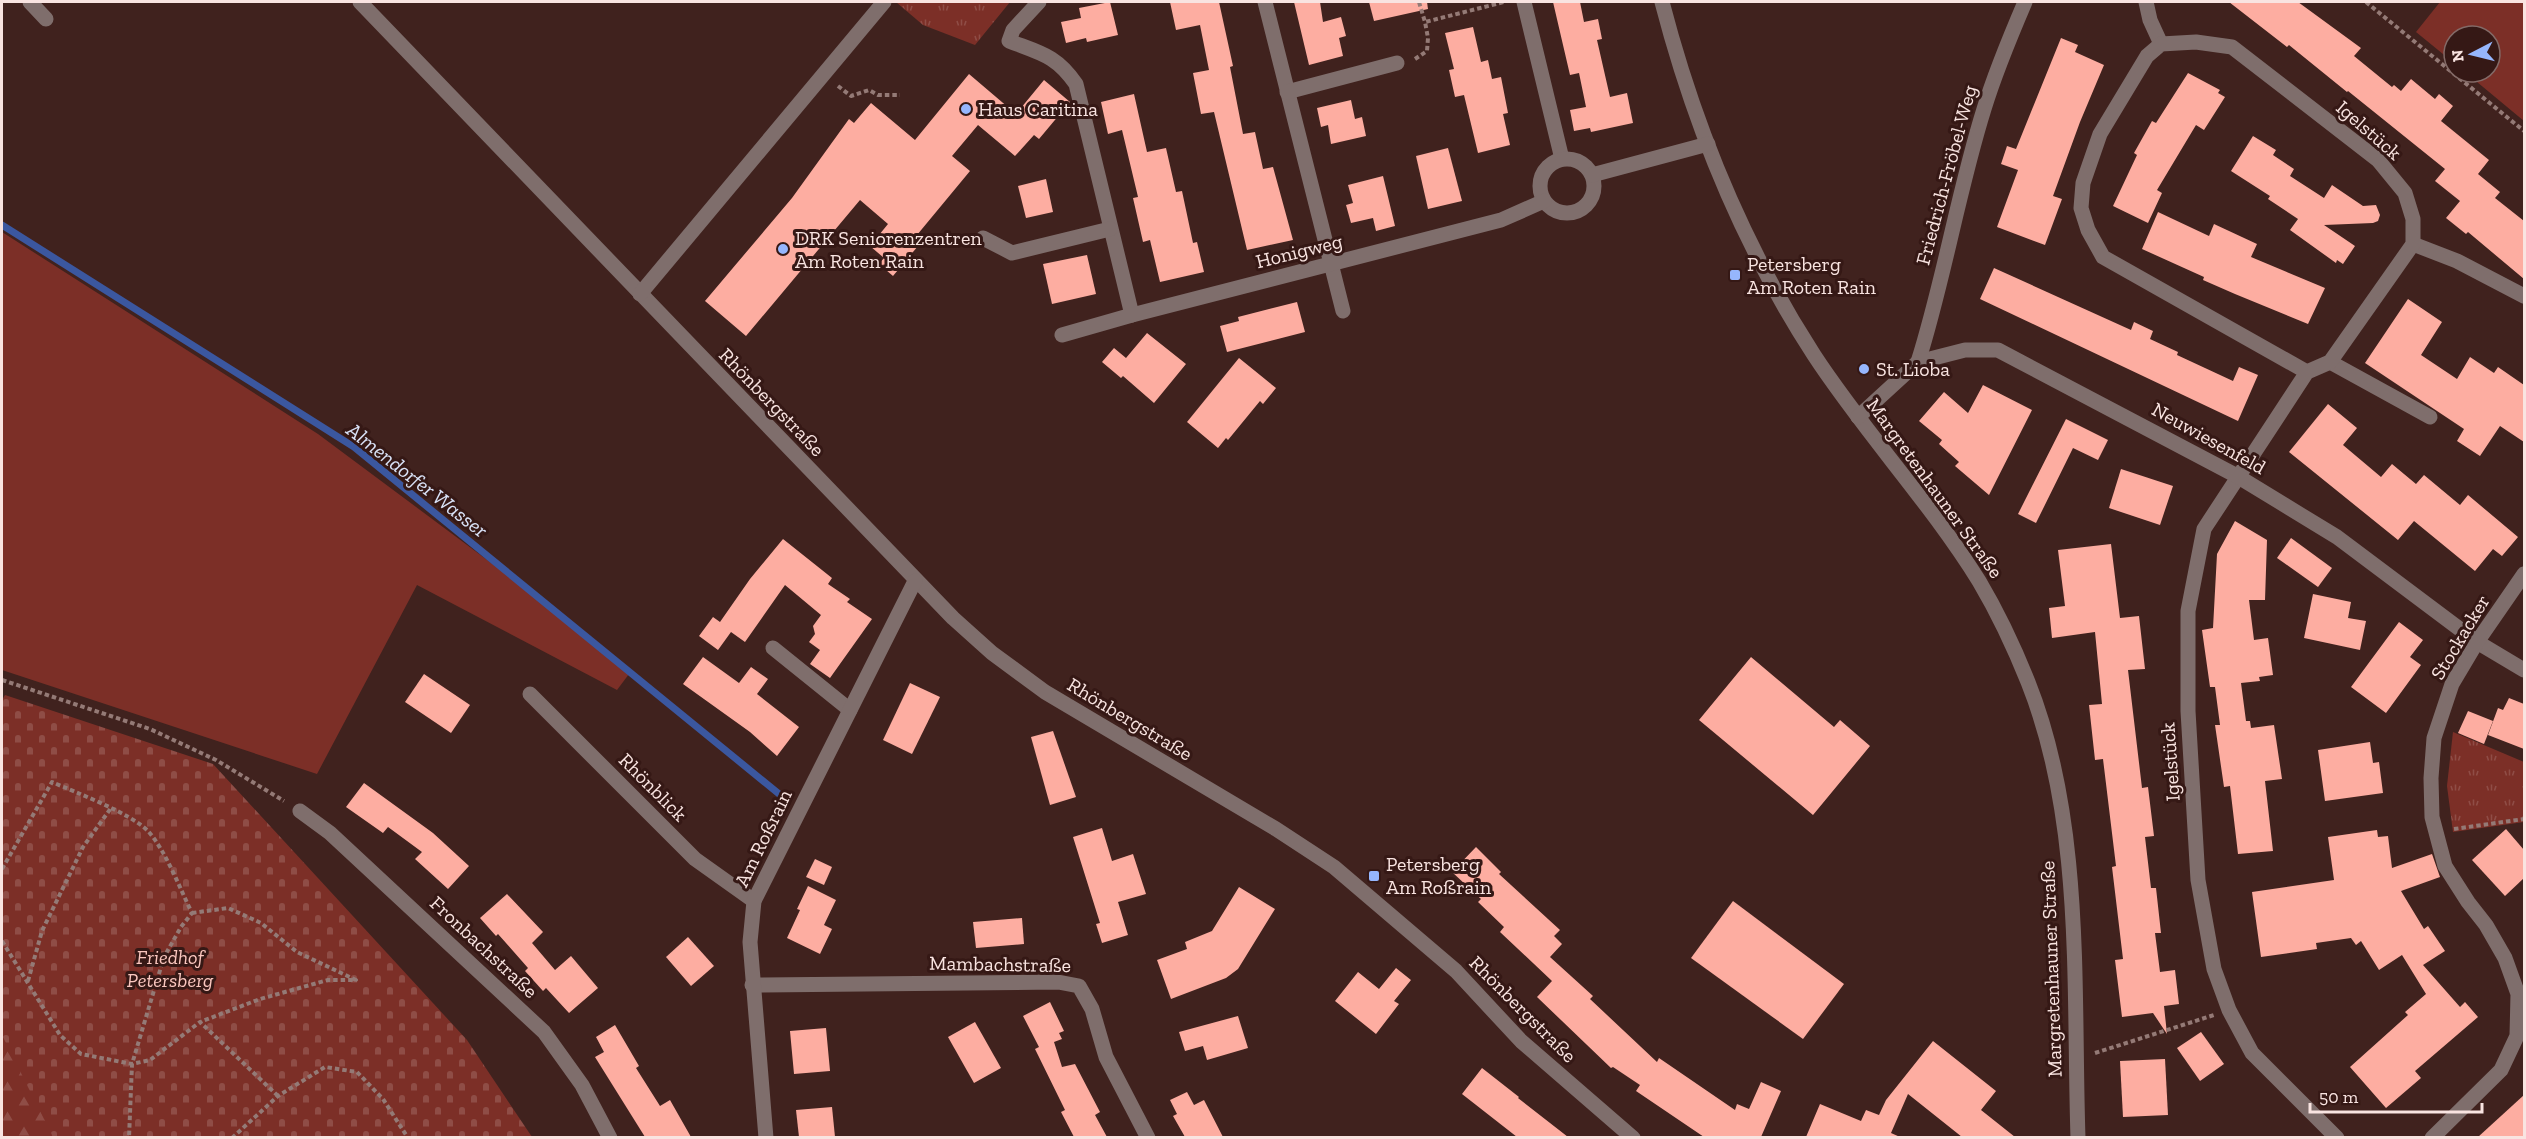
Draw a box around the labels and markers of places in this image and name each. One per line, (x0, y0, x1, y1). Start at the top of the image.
place label: Haus Caritina (978, 97, 1098, 121)
marker: Haus Caritina (959, 102, 973, 116)
place label: DRK Seniorenzentren Am Roten Rain (795, 226, 982, 273)
marker: DRK Seniorenzentren Am Roten Rain (776, 242, 790, 256)
place label: Petersberg Am Roten Rain (1747, 252, 1877, 299)
marker: Petersberg Am Roten Rain (1728, 268, 1742, 282)
place label: St. Lioba (1876, 357, 1950, 381)
marker: St. Lioba (1857, 362, 1871, 376)
place label: Petersberg Am Roßrain (1386, 852, 1492, 899)
marker: Petersberg Am Roßrain (1367, 869, 1381, 883)

